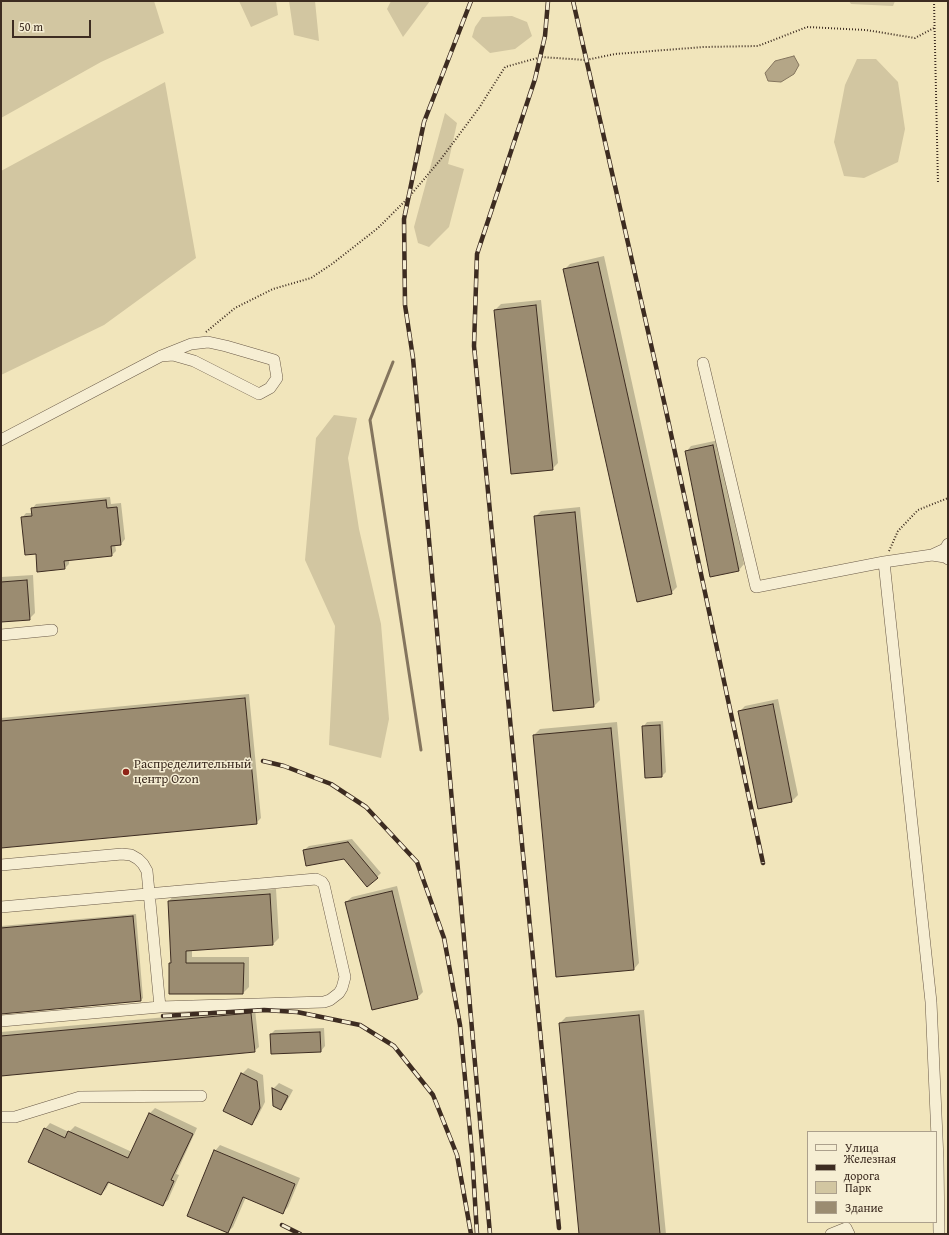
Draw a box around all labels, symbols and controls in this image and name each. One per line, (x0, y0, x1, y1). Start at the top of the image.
scale bar (14, 12, 93, 38)
text: 50 m (19, 18, 43, 35)
place label: Распределительный центр Ozon (134, 757, 251, 788)
marker: Распределительный центр Ozon (121, 767, 131, 777)
legend (807, 1131, 937, 1223)
text: Улица (845, 1139, 879, 1156)
text: Железная дорога (844, 1150, 896, 1184)
text: Парк (845, 1179, 871, 1196)
text: Здание (845, 1199, 883, 1216)

